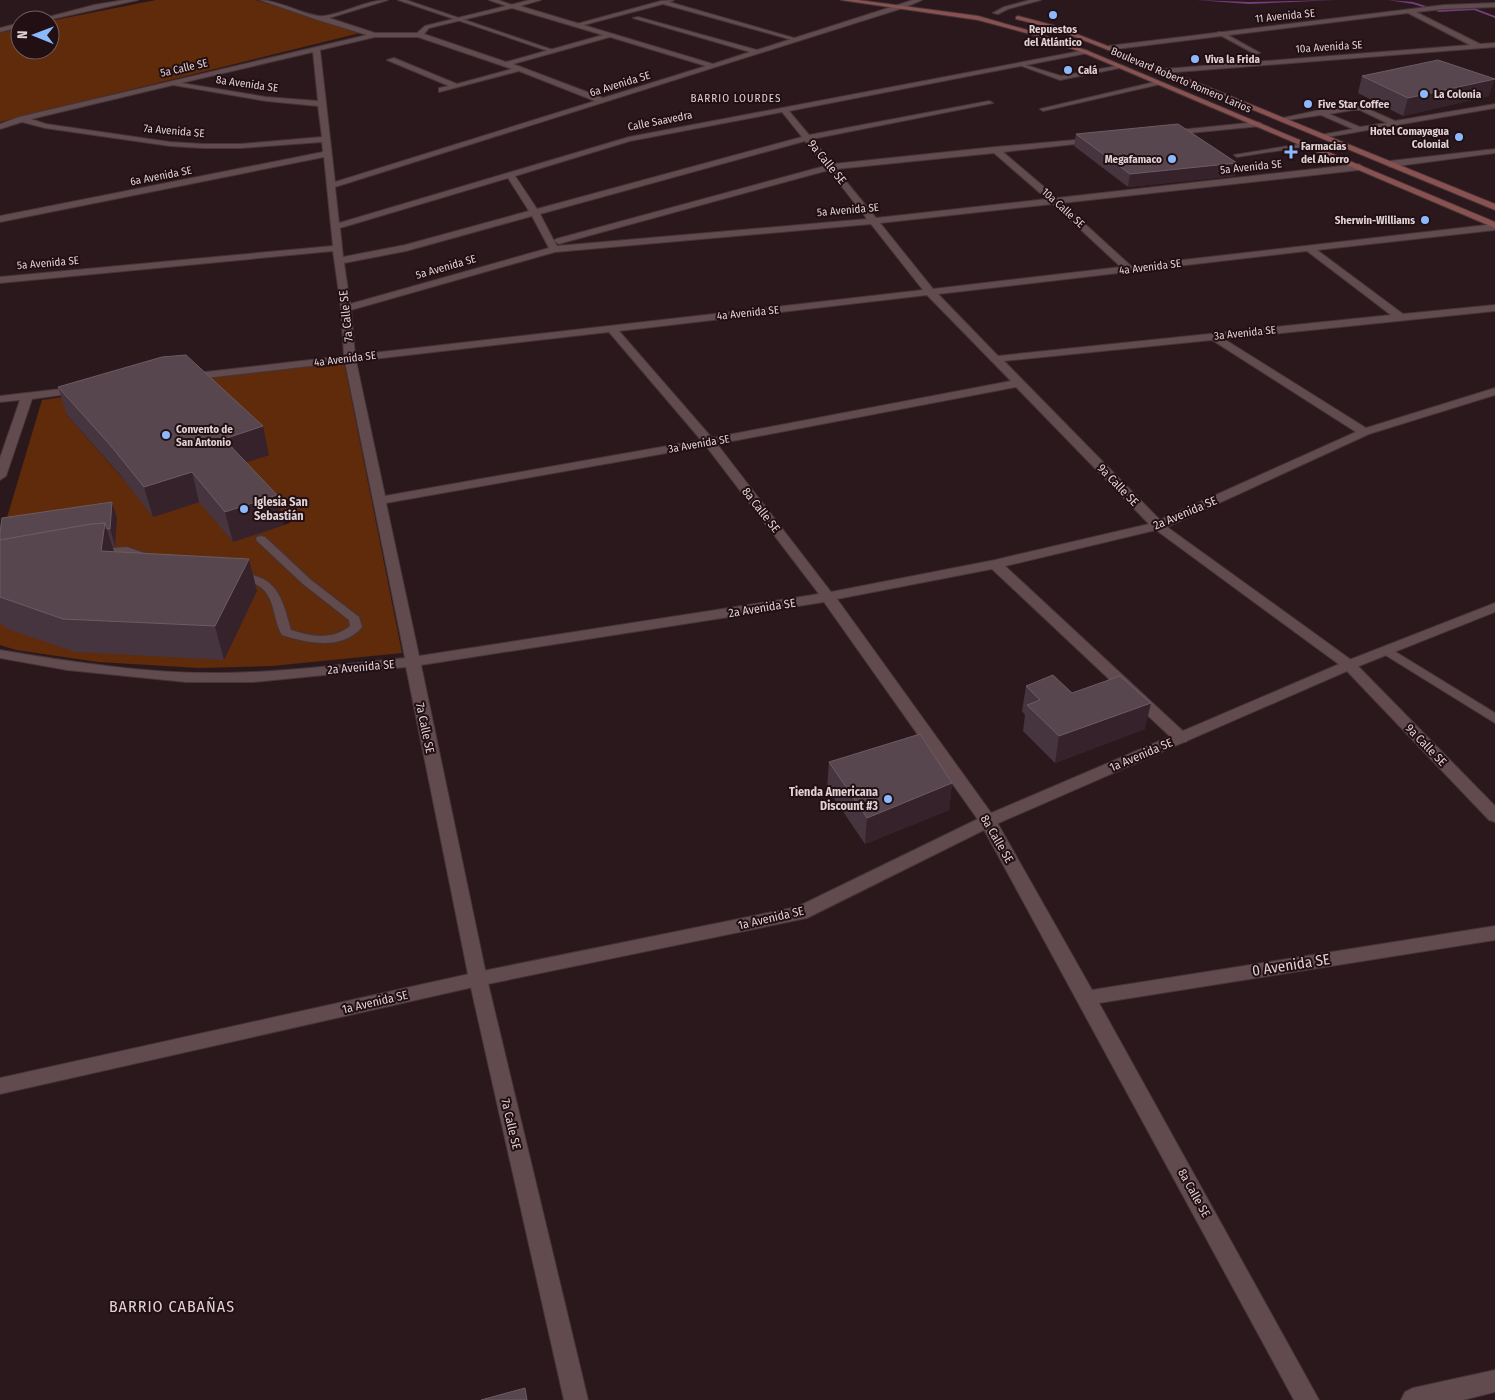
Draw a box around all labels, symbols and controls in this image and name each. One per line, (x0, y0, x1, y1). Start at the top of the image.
street label: 11 Avenida SE (1254, 6, 1316, 26)
marker: Repuestos del Atlántico (1047, 9, 1059, 21)
north arrow (10, 10, 60, 60)
place label: Repuestos del Atlántico (1024, 23, 1082, 49)
text: N (14, 30, 31, 39)
street label: 10a Avenida SE (1295, 38, 1363, 56)
street label: Boulevard Roberto Romero Larios (1109, 44, 1253, 116)
marker: Viva la Frida (1189, 53, 1201, 65)
place label: Viva la Frida (1204, 53, 1260, 66)
street label: 5a Calle SE (159, 56, 209, 80)
marker: Calá (1062, 64, 1074, 76)
place label: Calá (1078, 64, 1098, 77)
street label: 6a Avenida SE (588, 69, 652, 99)
street label: 8a Avenida SE (215, 73, 279, 95)
marker: La Colonia (1418, 88, 1430, 100)
place label: La Colonia (1434, 88, 1482, 101)
district label: BARRIO LOURDES (691, 92, 781, 105)
marker: Five Star Coffee (1302, 98, 1314, 110)
place label: Five Star Coffee (1318, 98, 1390, 111)
street label: Calle Saavedra (627, 108, 693, 134)
street label: 7a Avenida SE (143, 122, 205, 140)
place label: Hotel Comayagua Colonial (1370, 125, 1450, 151)
marker: Hotel Comayagua Colonial (1453, 131, 1465, 143)
street label: 9a Calle SE (805, 137, 849, 187)
place label: Farmacias del Ahorro (1301, 140, 1349, 166)
marker: Farmacias del Ahorro (1285, 146, 1297, 158)
place label: Megafamaco (1105, 153, 1162, 166)
marker: Megafamaco (1166, 153, 1178, 165)
street label: 5a Avenida SE (1219, 157, 1283, 177)
street label: 6a Avenida SE (129, 164, 193, 188)
street label: 10a Calle SE (1039, 185, 1087, 231)
street label: 5a Avenida SE (816, 201, 880, 219)
place label: Sherwin-Williams (1335, 214, 1415, 227)
marker: Sherwin-Williams (1419, 214, 1431, 226)
street label: 5a Avenida SE (414, 252, 478, 282)
street label: 5a Avenida SE (16, 254, 80, 272)
street label: 4a Avenida SE (1118, 257, 1182, 277)
street label: 7a Calle SE (336, 289, 356, 342)
street label: 4a Avenida SE (716, 303, 780, 323)
street label: 3a Avenida SE (1213, 323, 1277, 343)
street label: 4a Avenida SE (313, 349, 377, 369)
place label: Convento de San Antonio (176, 423, 233, 449)
marker: Convento de San Antonio (160, 429, 172, 441)
street label: 3a Avenida SE (667, 432, 731, 456)
street label: 9a Calle SE (1095, 461, 1142, 509)
street label: 8a Calle SE (739, 485, 783, 535)
street label: 2a Avenida SE (1151, 493, 1219, 533)
place label: Iglesia San Sebastián (254, 495, 308, 523)
marker: Iglesia San Sebastián (238, 503, 250, 515)
street label: 2a Avenida SE (728, 596, 797, 620)
street label: 2a Avenida SE (327, 657, 396, 677)
street label: 7a Calle SE (413, 701, 437, 755)
street label: 9a Calle SE (1403, 721, 1450, 769)
street label: 1a Avenida SE (1107, 735, 1175, 775)
place label: Tienda Americana Discount #3 (789, 785, 878, 813)
marker: Tienda Americana Discount #3 (882, 793, 894, 805)
street label: 8a Calle SE (978, 813, 1017, 866)
street label: 1a Avenida SE (737, 904, 806, 932)
street label: 0 Avenida SE (1251, 950, 1331, 980)
street label: 1a Avenida SE (341, 988, 410, 1016)
street label: 7a Calle SE (498, 1097, 524, 1151)
street label: 8a Calle SE (1175, 1166, 1213, 1220)
district label: BARRIO CABAÑAS (109, 1297, 235, 1316)

